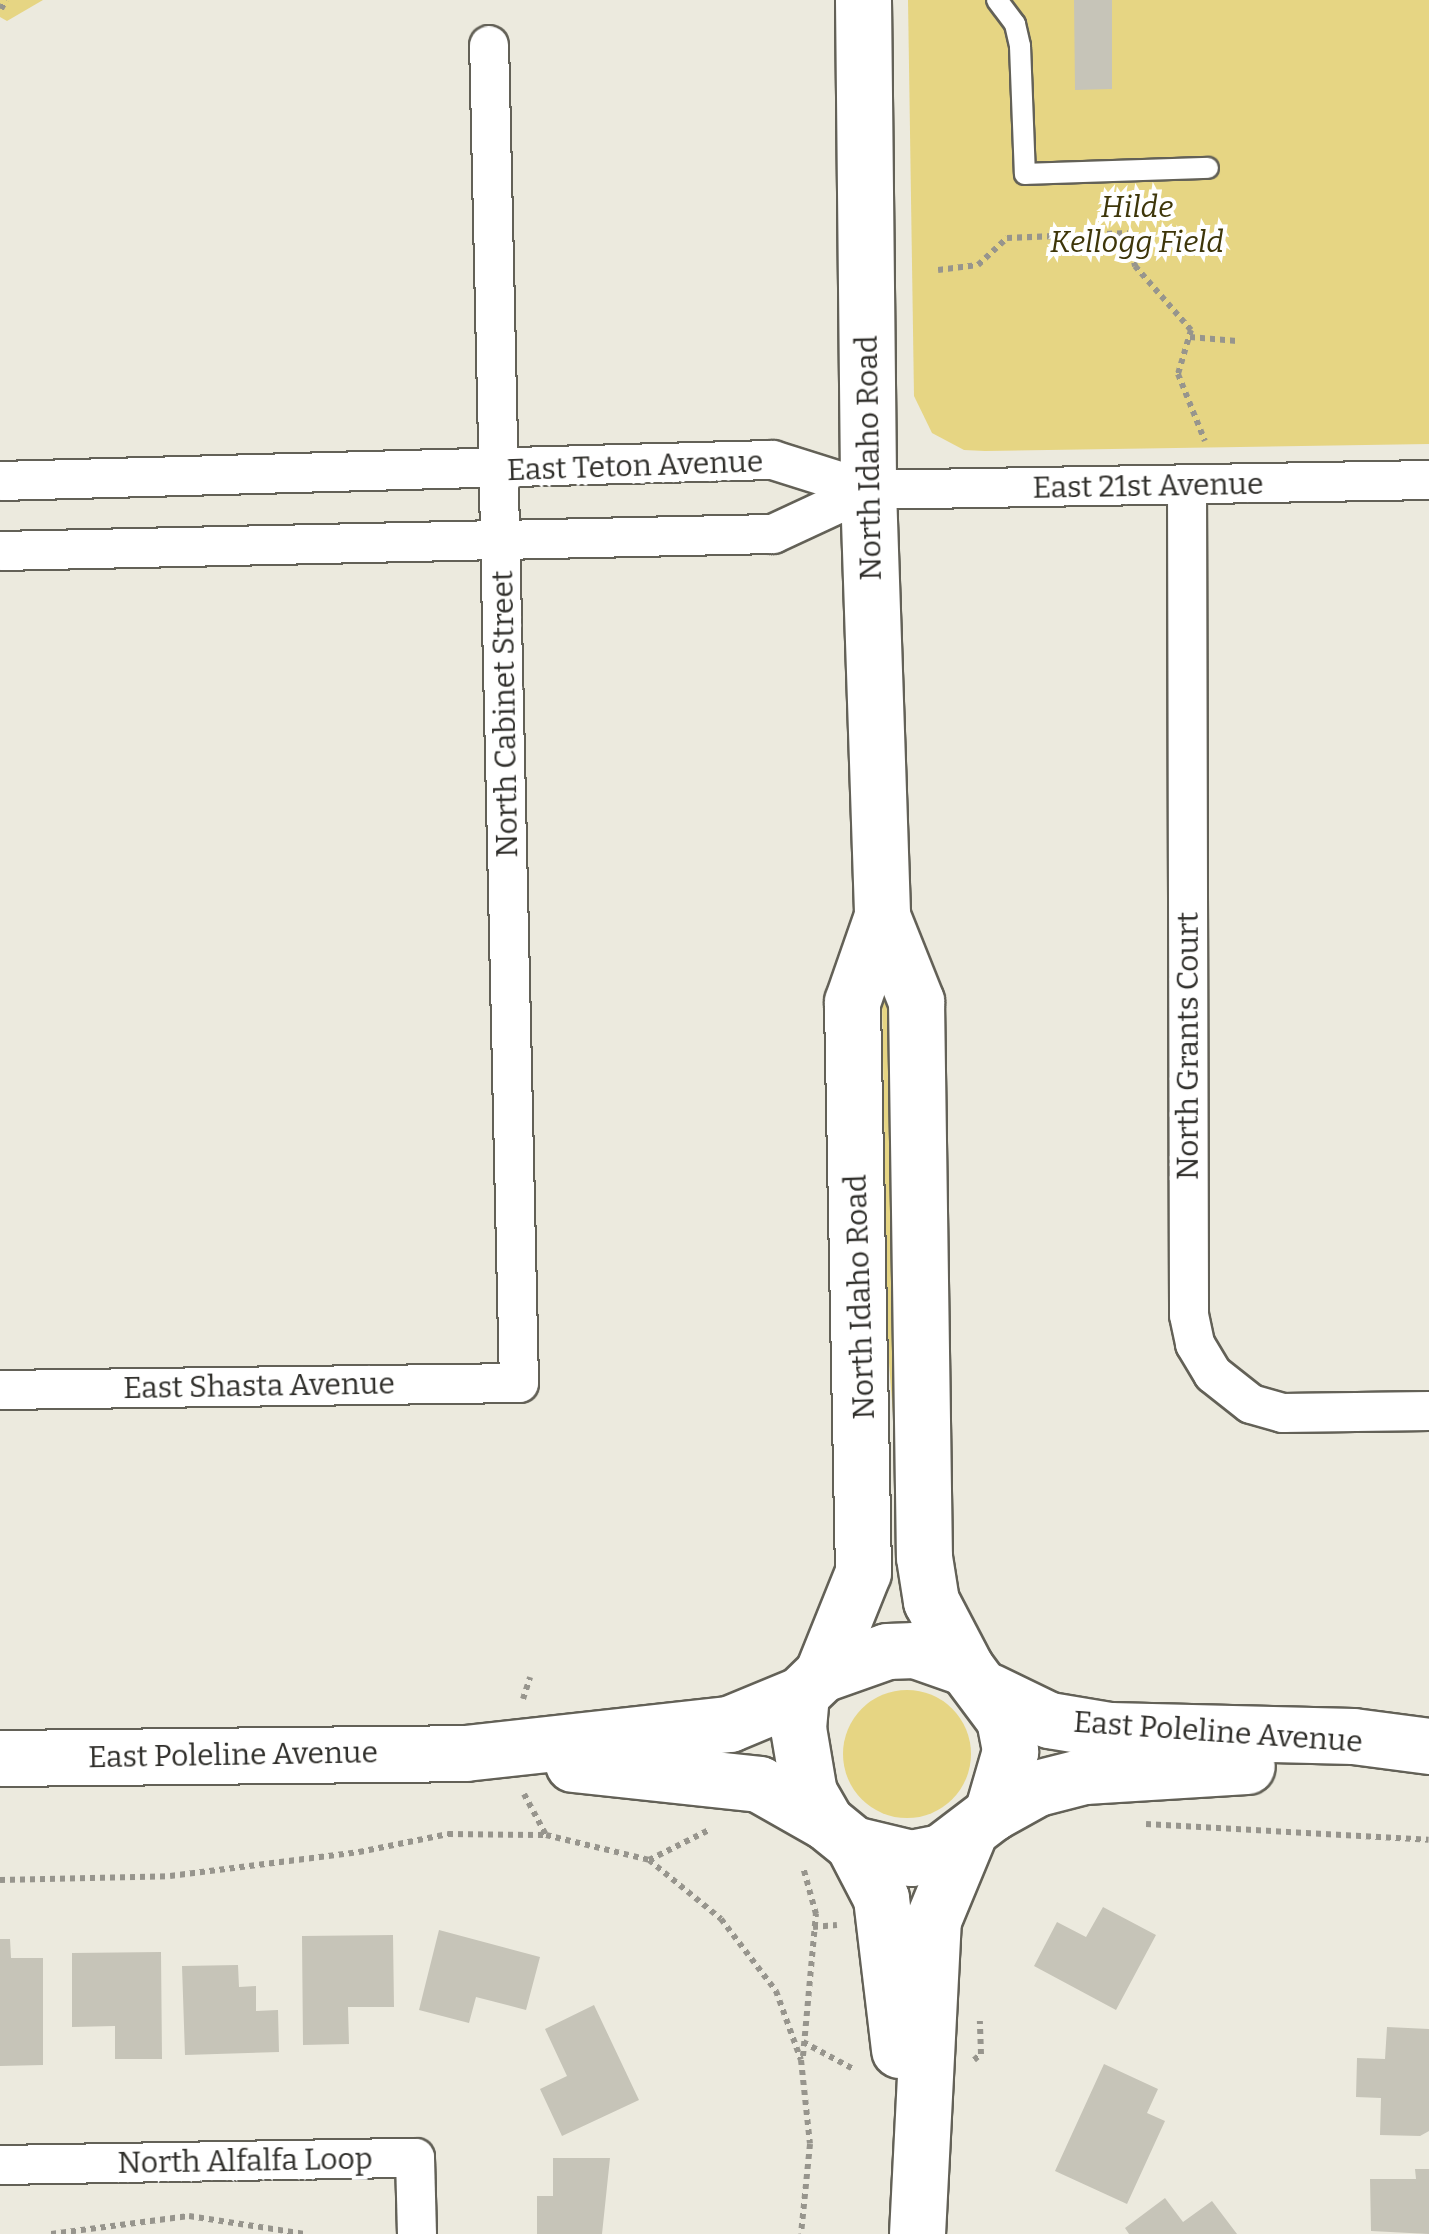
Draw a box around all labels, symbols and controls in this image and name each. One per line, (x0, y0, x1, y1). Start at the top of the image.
park label: Hilde Kellogg Field (1050, 189, 1224, 260)
street label: North Idaho Road (849, 335, 889, 581)
street label: East Teton Avenue (506, 444, 764, 488)
street label: East 21st Avenue (1032, 466, 1264, 506)
street label: North Cabinet Street (484, 570, 526, 858)
street label: North Grants Court (1170, 912, 1206, 1180)
street label: North Idaho Road (838, 1174, 882, 1420)
street label: East Shasta Avenue (123, 1366, 395, 1406)
street label: East Poleline Avenue (1072, 1704, 1364, 1760)
street label: East Poleline Avenue (88, 1734, 378, 1776)
street label: North Alfalfa Loop (117, 2141, 373, 2181)

